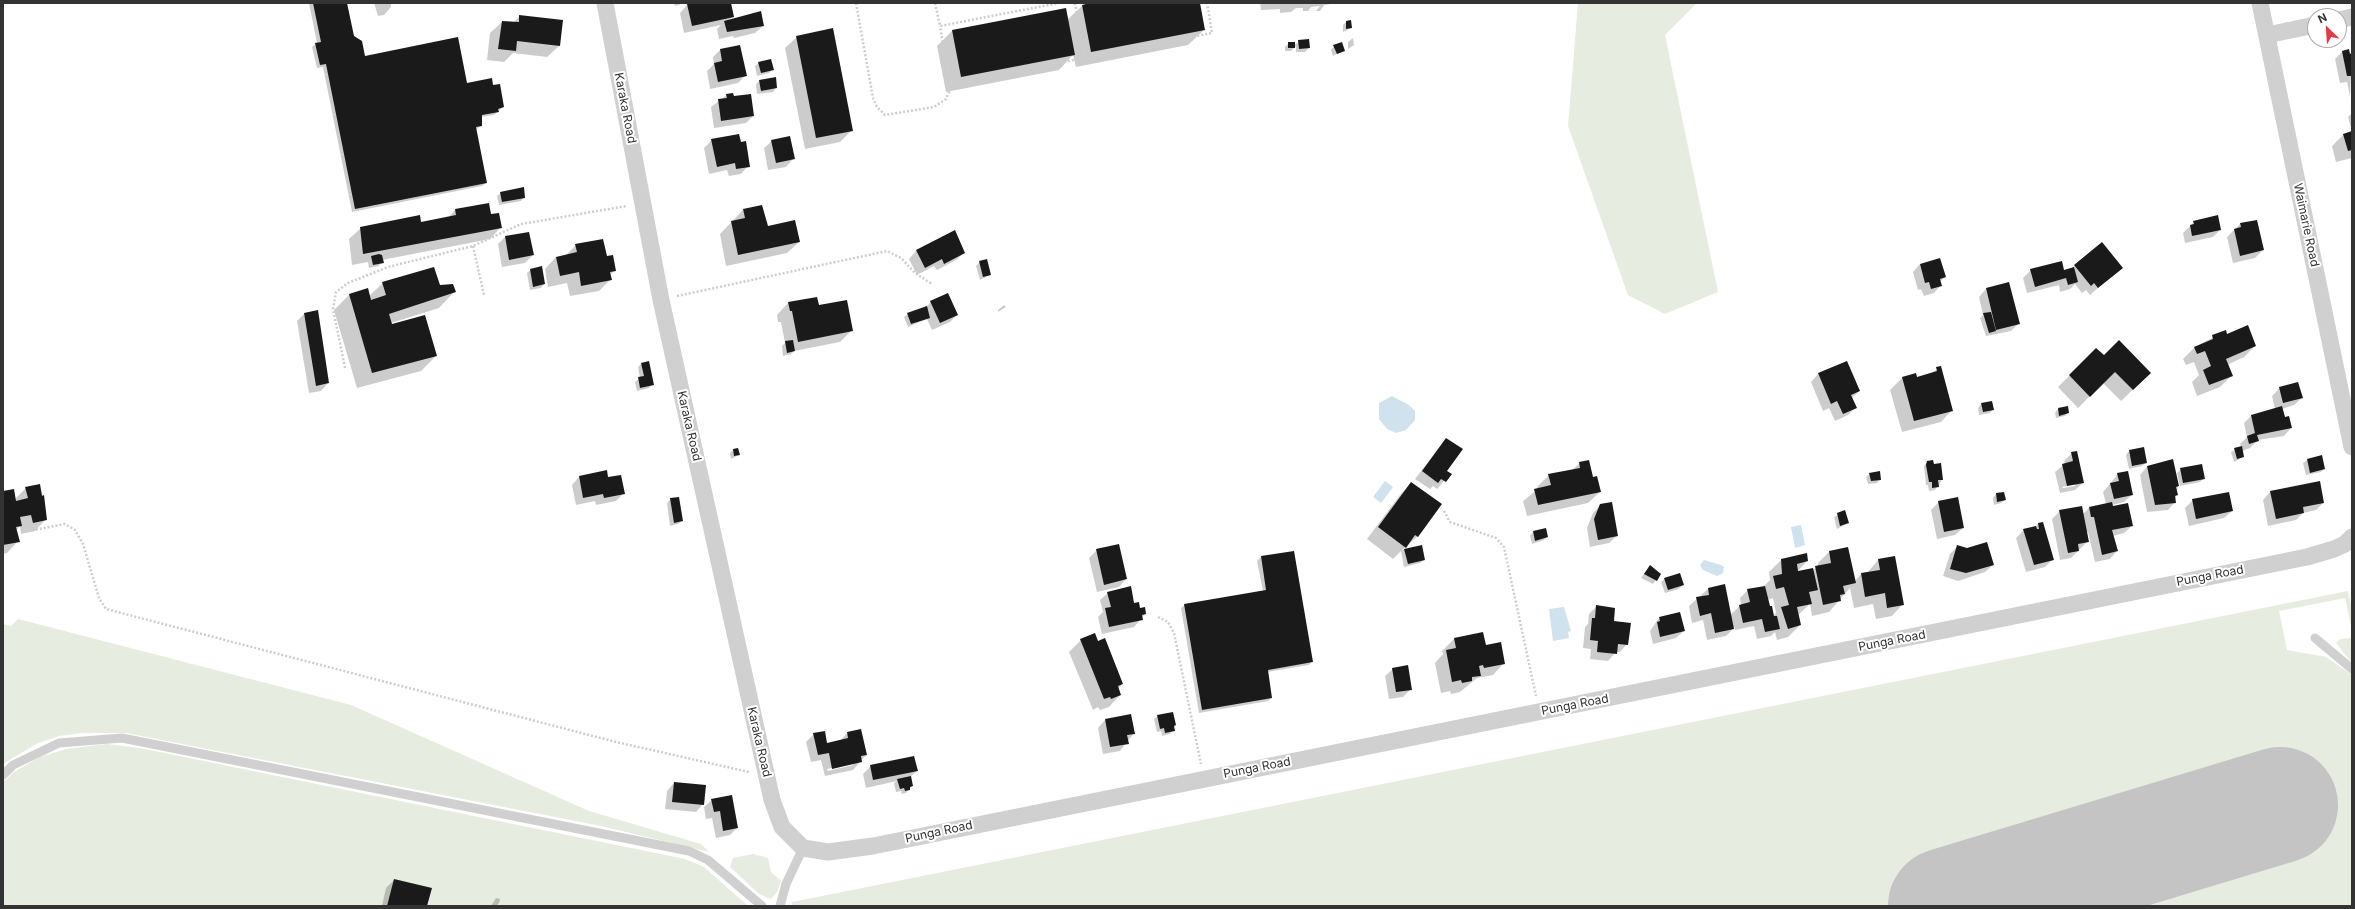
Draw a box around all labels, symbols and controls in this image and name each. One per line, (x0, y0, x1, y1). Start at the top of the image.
north arrow (2307, 8, 2347, 48)
text: N (2316, 10, 2329, 26)
street label: Karaka Road (611, 71, 639, 145)
street label: Waimarie Road (2290, 182, 2322, 268)
street label: Karaka Road (674, 389, 704, 463)
street label: Punga Road (2175, 562, 2245, 590)
street label: Punga Road (1857, 627, 1927, 655)
street label: Punga Road (1540, 691, 1610, 719)
street label: Karaka Road (744, 705, 774, 779)
street label: Punga Road (1222, 754, 1292, 782)
street label: Punga Road (904, 818, 974, 846)

